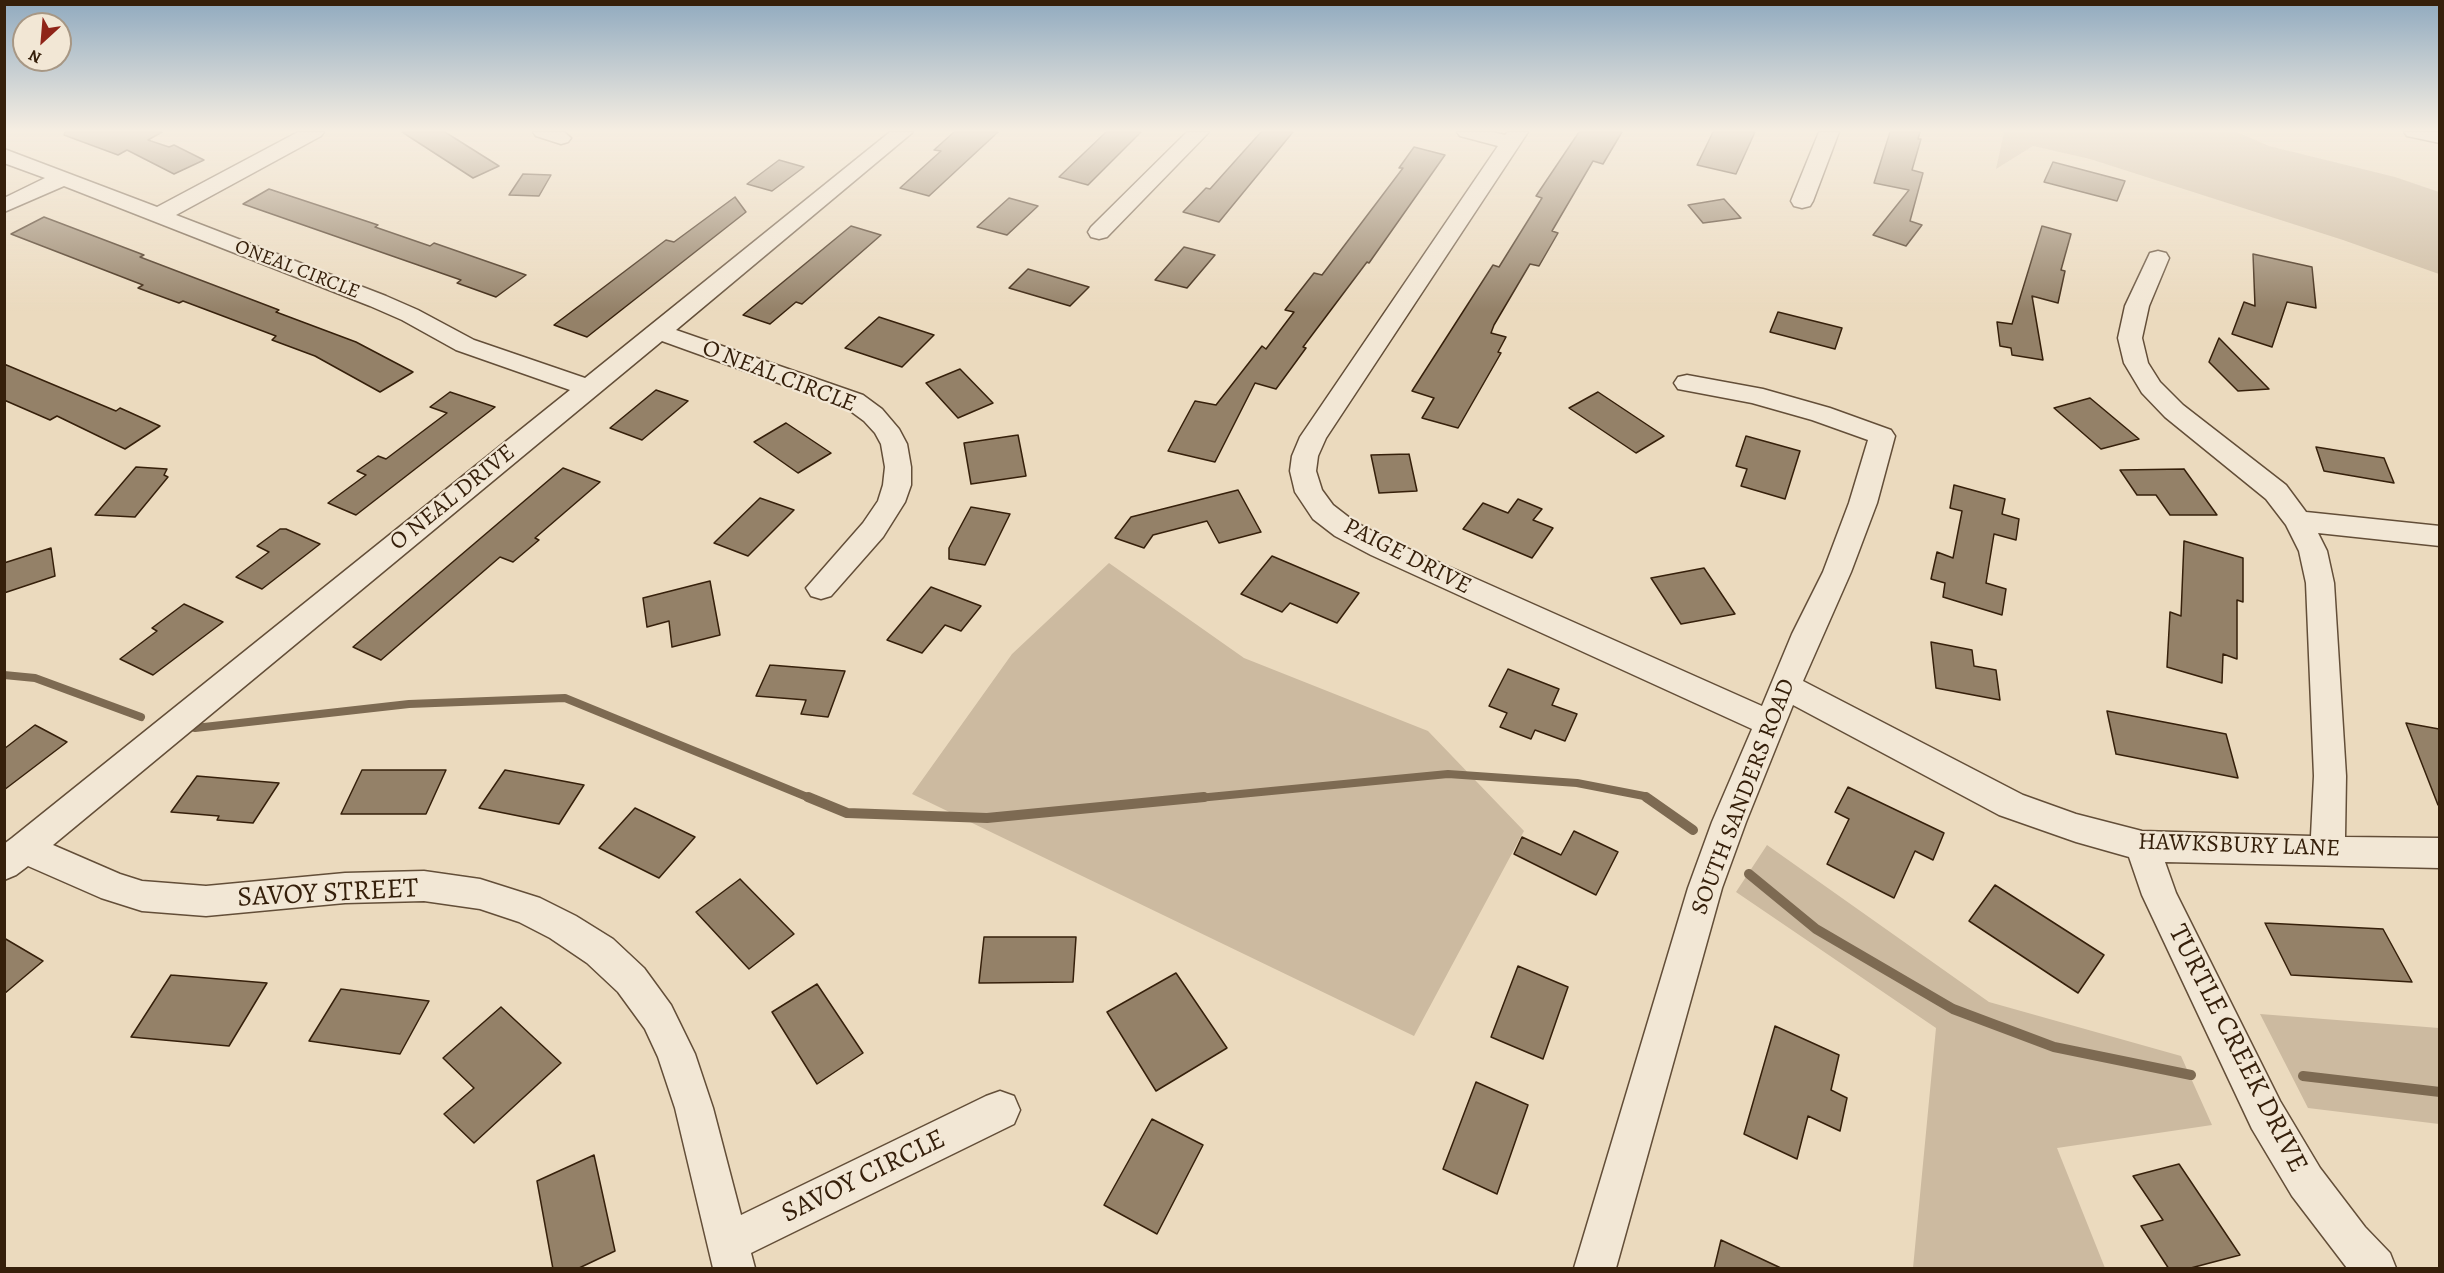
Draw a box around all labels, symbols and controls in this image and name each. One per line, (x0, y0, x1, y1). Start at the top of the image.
north arrow (12, 12, 72, 72)
text: N (25, 44, 45, 69)
street label: ONEAL CIRCLE (231, 235, 363, 305)
street label: O NEAL CIRCLE (698, 334, 860, 420)
street label: O NEAL DRIVE (385, 439, 521, 557)
street label: PAIGE DRIVE (1338, 513, 1476, 601)
street label: SOUTH SANDERS ROAD (1686, 675, 1802, 919)
street label: HAWKSBURY LANE (2137, 828, 2341, 864)
street label: SAVOY STREET (237, 872, 419, 916)
street label: TURTLE CREEK DRIVE (2160, 919, 2314, 1179)
street label: SAVOY CIRCLE (777, 1123, 951, 1231)

